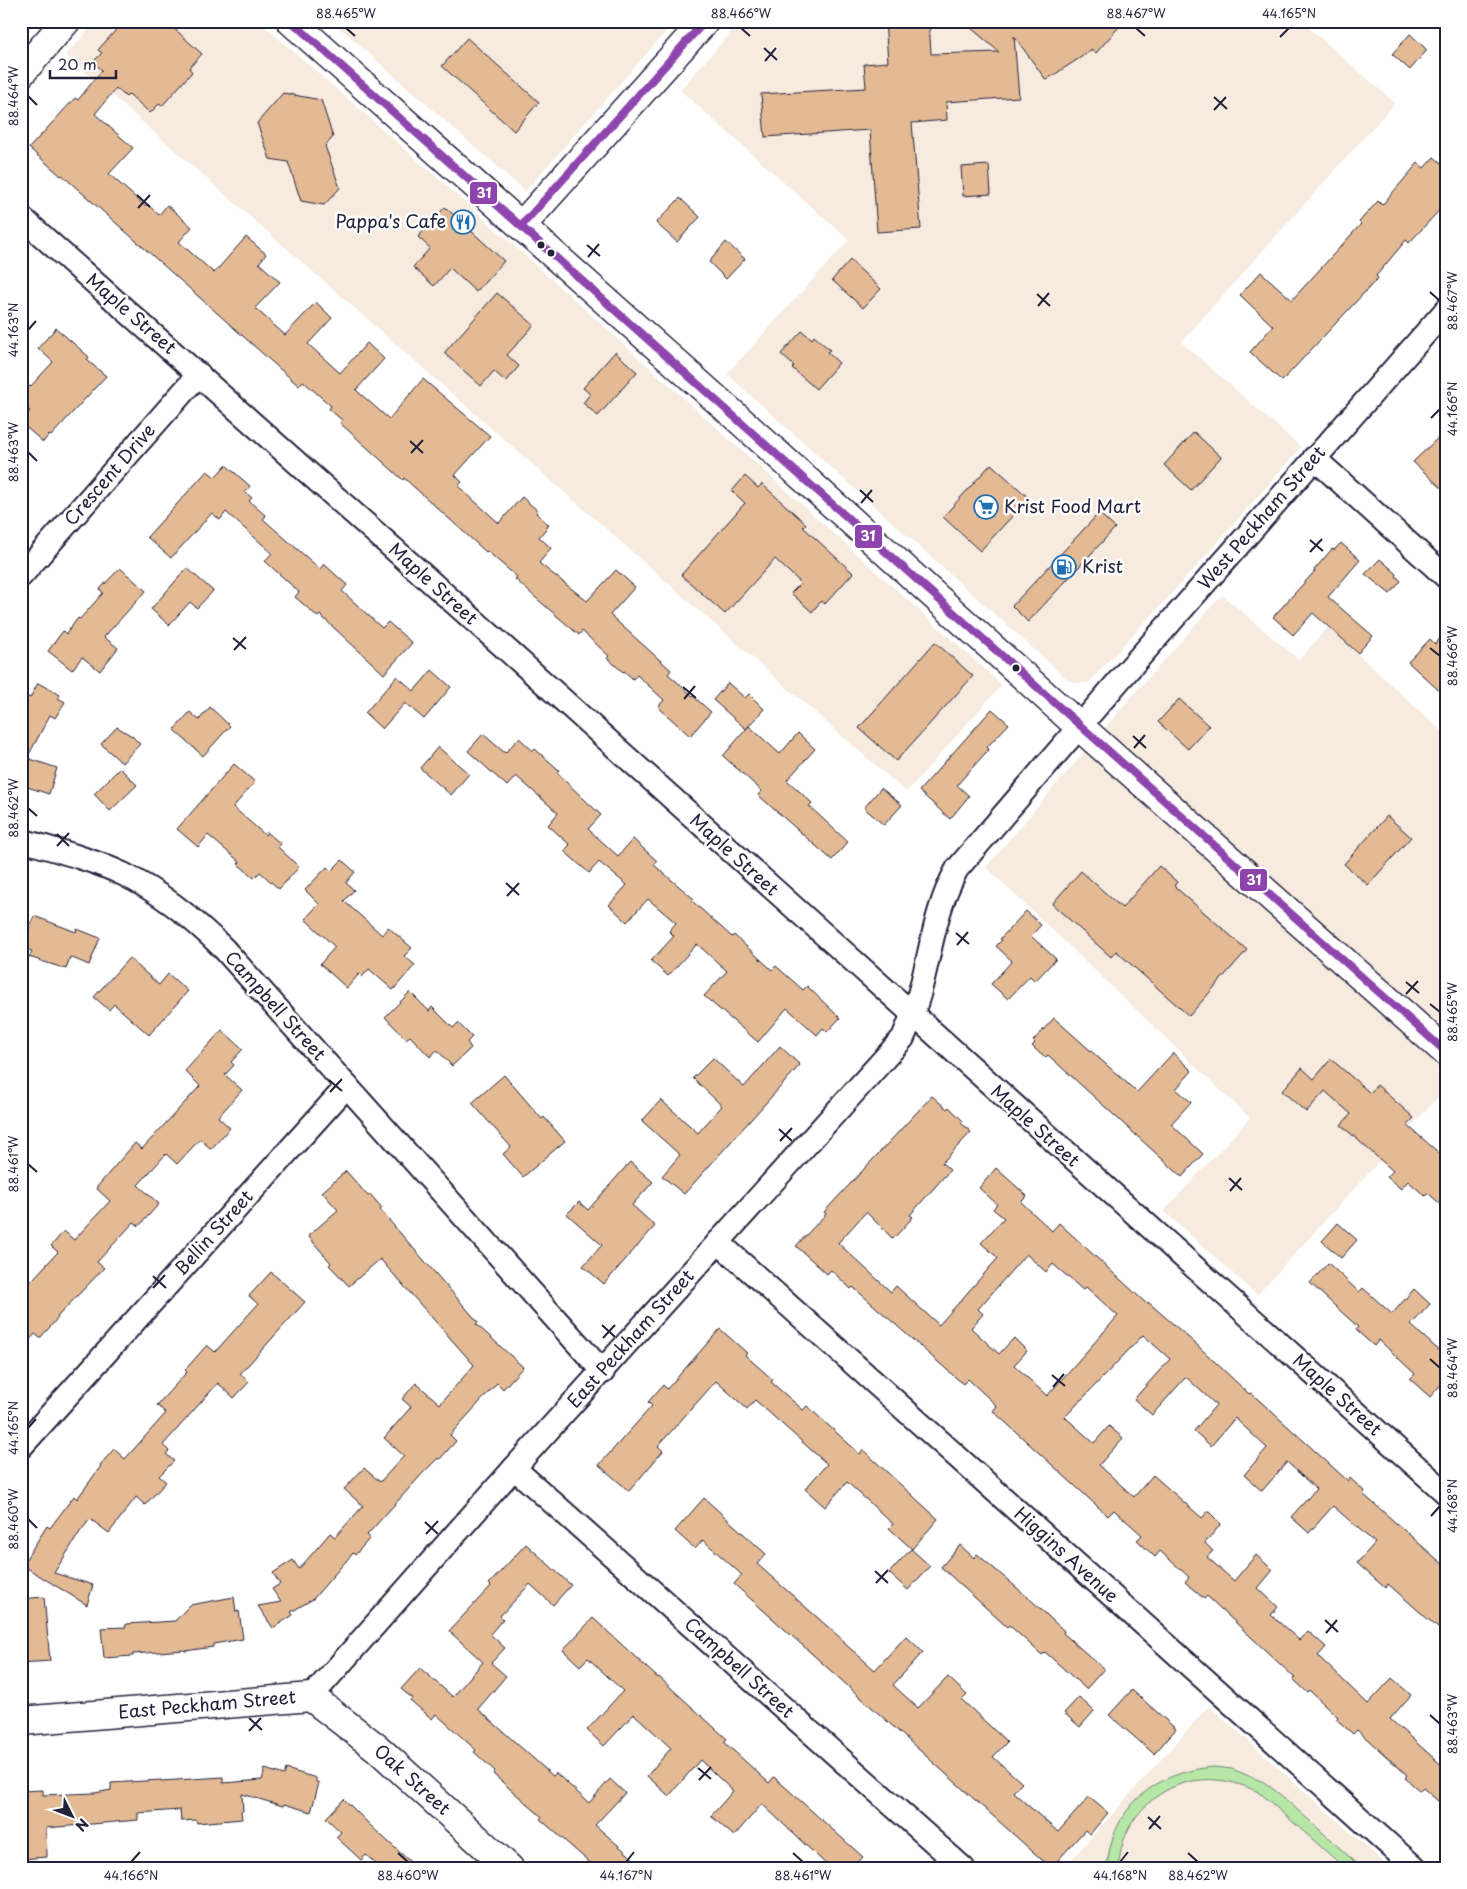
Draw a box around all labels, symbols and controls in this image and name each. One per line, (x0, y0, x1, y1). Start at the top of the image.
text: 88.465°W (316, 4, 377, 22)
text: 88.466°W (711, 4, 772, 22)
text: 88.467°W (1107, 4, 1166, 22)
text: 44.165°N (1262, 4, 1316, 22)
scale bar (50, 48, 116, 80)
text: 20 m (58, 52, 97, 75)
text: 88.464°W (4, 65, 22, 126)
line badge: 31 (469, 181, 498, 205)
text: 31 (476, 182, 492, 203)
place label: Pappa's Cafe (335, 207, 446, 234)
restaurant icon: Pappa's Cafe (450, 209, 476, 235)
unlabelled marker (536, 240, 546, 250)
unlabelled marker (546, 248, 556, 258)
street label: Maple Street (81, 266, 183, 360)
text: 88.467°W (1443, 271, 1461, 330)
text: 44.163°N (4, 303, 22, 357)
text: 44.166°N (1443, 382, 1461, 436)
street label: Crescent Drive (57, 417, 161, 531)
text: 88.463°W (4, 421, 22, 482)
street label: West Peckham Street (1191, 439, 1331, 595)
place label: Krist Food Mart (1004, 492, 1141, 519)
supermarket icon: Krist Food Mart (973, 494, 999, 520)
line badge: 31 (854, 524, 883, 549)
text: 31 (860, 525, 876, 546)
street label: Maple Street (383, 535, 485, 630)
place label: Krist (1082, 552, 1123, 579)
fuel station icon: Krist (1051, 554, 1077, 580)
text: 88.466°W (1443, 625, 1461, 686)
unlabelled marker (1011, 663, 1021, 673)
text: 88.462°W (4, 777, 22, 838)
street label: Maple Street (684, 806, 786, 901)
line badge: 31 (1239, 868, 1268, 892)
text: 31 (1246, 869, 1262, 890)
street label: Campbell Street (219, 944, 333, 1066)
text: 88.465°W (1443, 981, 1461, 1042)
street label: Maple Street (985, 1077, 1087, 1172)
text: 88.461°W (4, 1135, 22, 1192)
street label: Bellin Street (167, 1183, 259, 1281)
street label: East Peckham Street (560, 1263, 700, 1413)
text: 88.464°W (1443, 1337, 1461, 1398)
street label: Maple Street (1287, 1346, 1389, 1441)
text: 44.165°N (4, 1401, 22, 1455)
text: 44.168°N (1443, 1479, 1461, 1533)
text: 88.460°W (4, 1488, 22, 1550)
street label: Higgins Avenue (1009, 1500, 1125, 1608)
street label: Campbell Street (679, 1610, 801, 1724)
street label: East Peckham Street (117, 1682, 297, 1725)
text: 88.463°W (1443, 1693, 1461, 1754)
street label: Oak Street (369, 1737, 457, 1821)
north arrow (48, 1792, 98, 1842)
text: N (71, 1814, 94, 1836)
text: 44.166°N (104, 1866, 158, 1884)
text: 88.460°W (377, 1866, 439, 1884)
text: 44.167°N (599, 1866, 653, 1884)
text: 88.461°W (775, 1866, 832, 1884)
text: 44.168°N (1093, 1866, 1147, 1884)
text: 88.462°W (1168, 1866, 1229, 1884)

